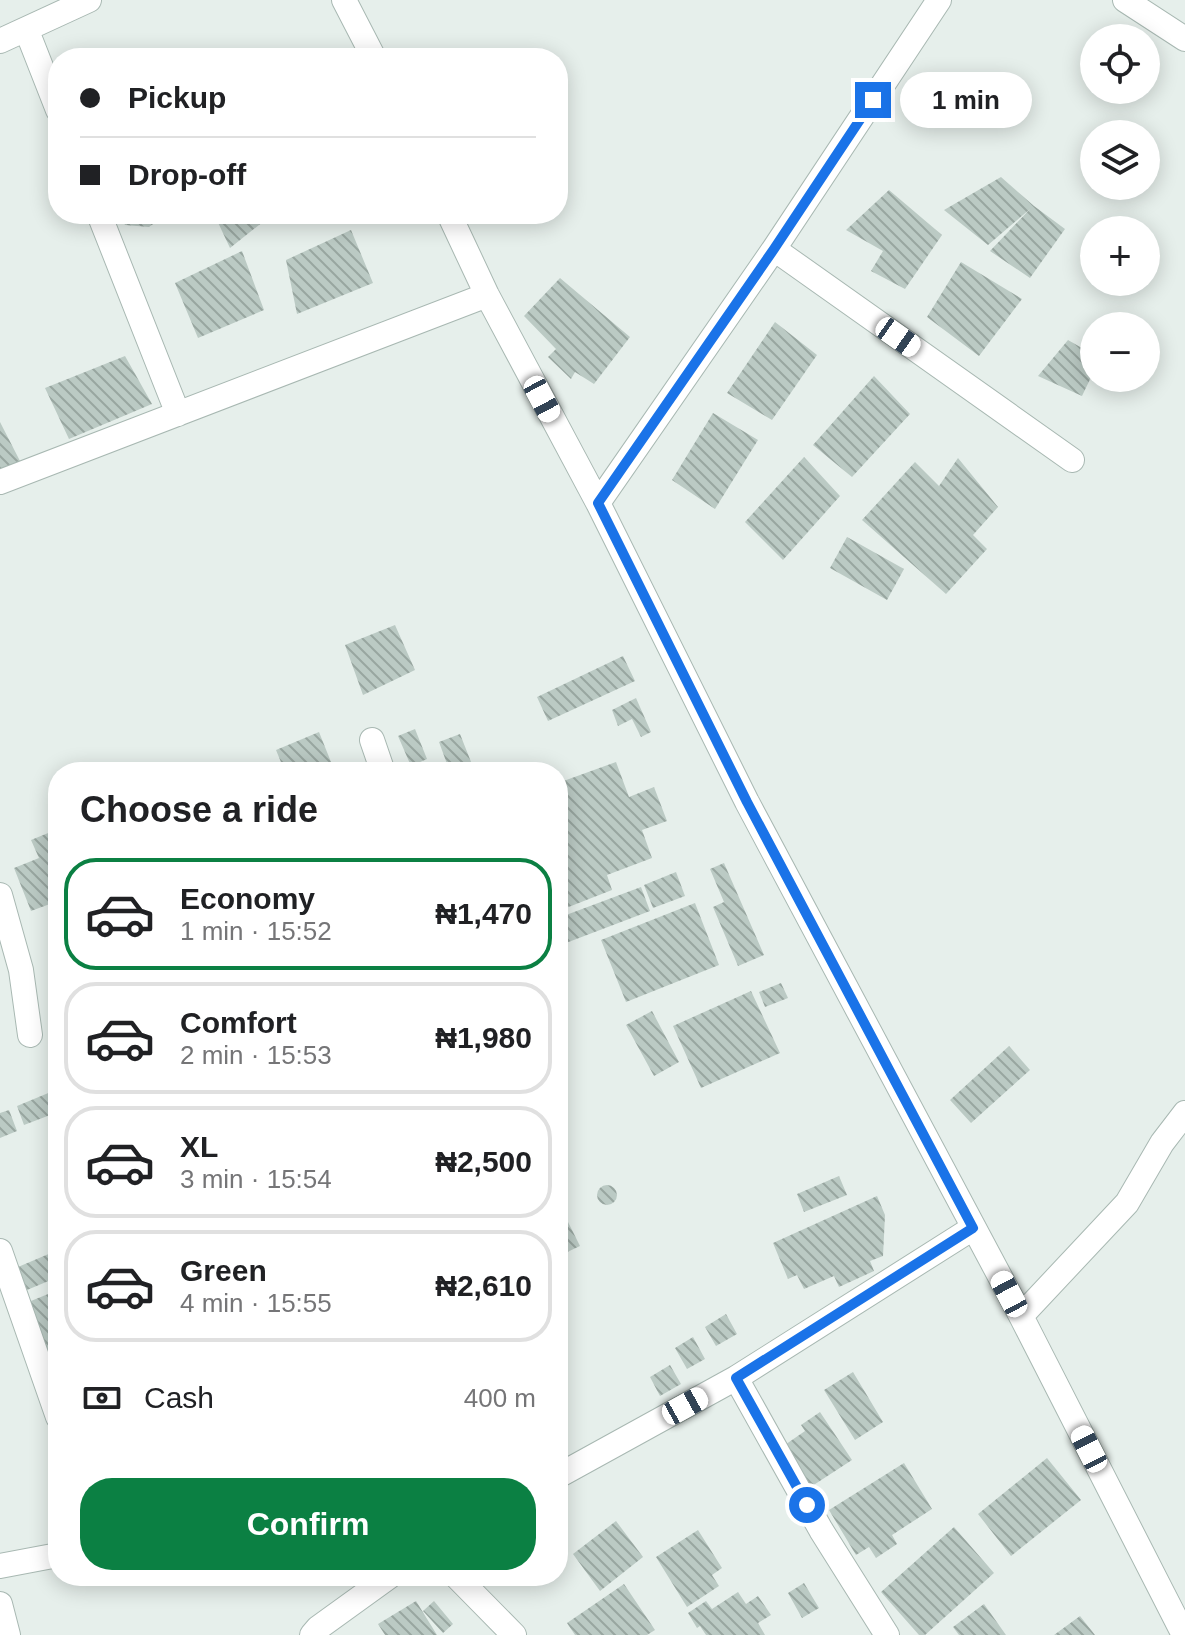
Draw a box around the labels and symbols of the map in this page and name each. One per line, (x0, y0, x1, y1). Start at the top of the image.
callout: 1 min (901, 72, 1033, 128)
route end (855, 82, 891, 118)
car (871, 313, 925, 361)
car (520, 372, 564, 426)
car (987, 1267, 1031, 1321)
car (658, 1384, 712, 1428)
car (1067, 1422, 1111, 1476)
route start (789, 1487, 825, 1523)

